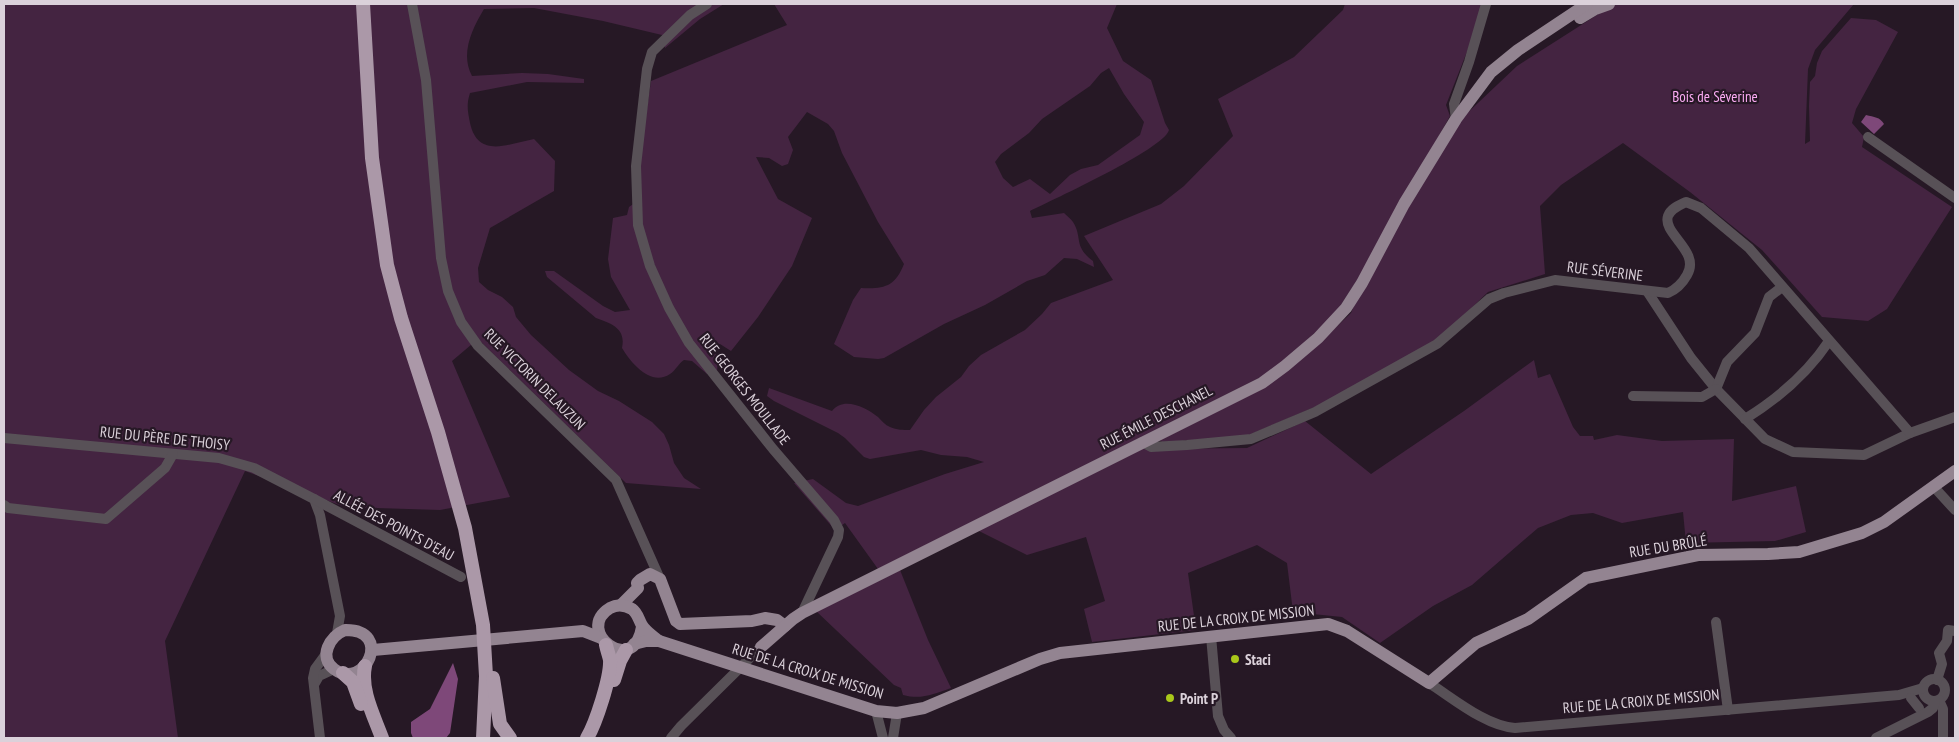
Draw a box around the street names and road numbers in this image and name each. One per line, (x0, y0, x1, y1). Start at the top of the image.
street label: RUE SÉVERINE (1566, 257, 1644, 285)
street label: RUE VICTORIN DELAUZUN (480, 324, 590, 434)
street label: RUE GEORGES MOULLADE (696, 329, 794, 449)
street label: RUE ÉMILE DESCHANEL (1097, 380, 1216, 453)
street label: RUE DU PÈRE DE THOISY (99, 422, 231, 454)
street label: ALLÉE DES POINTS D'EAU (331, 485, 457, 565)
street label: RUE DU BRÛLÉ (1628, 530, 1708, 562)
street label: RUE DE LA CROIX DE MISSION (1157, 600, 1315, 636)
street label: RUE DE LA CROIX DE MISSION (730, 639, 886, 703)
street label: RUE DE LA CROIX DE MISSION (1562, 685, 1720, 717)

